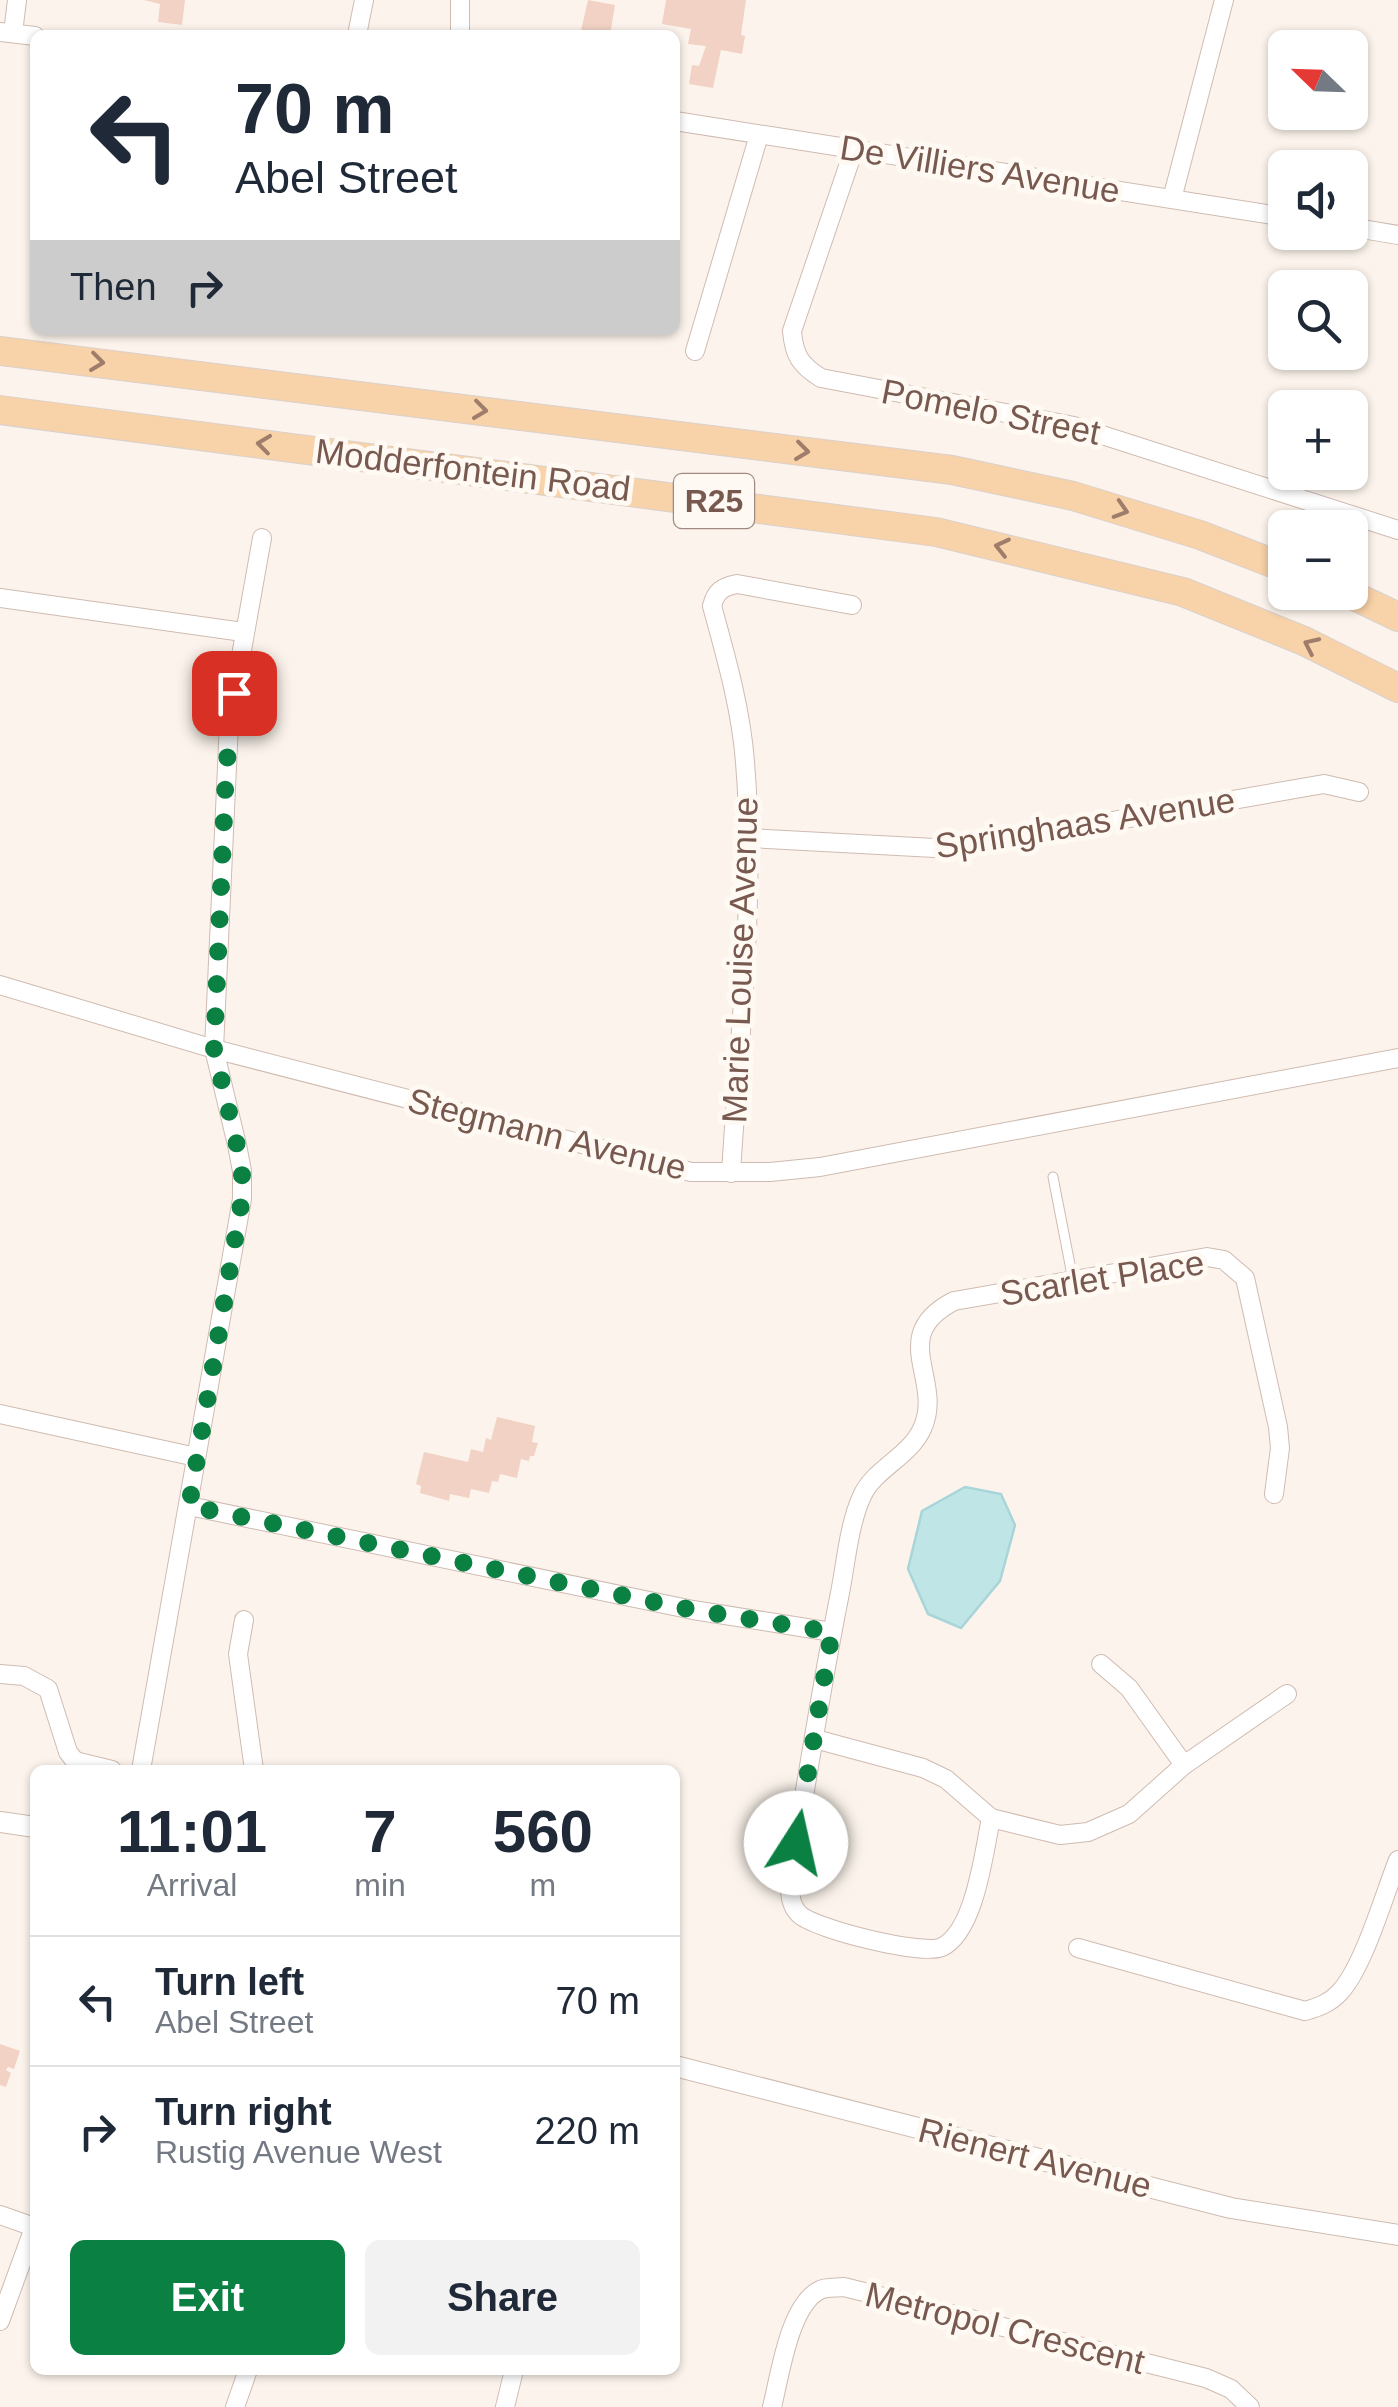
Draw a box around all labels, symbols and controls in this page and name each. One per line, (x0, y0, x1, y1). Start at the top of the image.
north arrow (1268, 30, 1368, 130)
map controls (1268, 30, 1368, 610)
icon: left (70, 70, 200, 200)
text: 70 m (235, 70, 395, 148)
street label: De Villiers Avenue (837, 127, 1123, 210)
button: sound (1268, 150, 1368, 250)
text: Abel Street (235, 152, 458, 203)
icon: right (177, 260, 232, 315)
text: Then (70, 266, 157, 308)
button: search (1268, 270, 1368, 370)
one-way arrow (89, 351, 105, 372)
street label: Pomelo Street (879, 371, 1104, 452)
button: + (1268, 390, 1368, 490)
one-way arrow (472, 399, 488, 420)
street label: Modderfontein Road (313, 431, 633, 508)
one-way arrow (256, 434, 272, 455)
one-way arrow (794, 440, 810, 461)
road number: R25 (674, 474, 754, 528)
one-way arrow (1112, 498, 1129, 519)
button: − (1268, 510, 1368, 610)
one-way arrow (994, 538, 1011, 559)
one-way arrow (1303, 637, 1321, 657)
pin (192, 651, 277, 736)
icon: arrive (207, 666, 262, 721)
street label: Springhaas Avenue (932, 780, 1238, 865)
street label: Marie Louise Avenue (714, 796, 765, 1124)
street label: Stegmann Avenue (404, 1080, 690, 1187)
street label: Scarlet Place (997, 1242, 1207, 1313)
position arrow (744, 1791, 848, 1895)
text: 11:01 (117, 1798, 267, 1865)
text: 7 (363, 1798, 397, 1865)
text: 560 (493, 1798, 593, 1865)
text: Arrival (147, 1867, 237, 1903)
text: min (354, 1867, 406, 1903)
text: m (530, 1867, 556, 1903)
text: Turn left (155, 1961, 304, 2003)
icon: left (70, 1974, 125, 2029)
text: 70 m (556, 1980, 640, 2022)
text: Abel Street (155, 2004, 313, 2040)
text: Turn right (155, 2091, 332, 2133)
icon: right (70, 2104, 125, 2159)
text: 220 m (534, 2110, 640, 2152)
street label: Rienert Avenue (915, 2110, 1156, 2205)
text: Rustig Avenue West (155, 2134, 442, 2170)
button: Exit (70, 2240, 345, 2355)
button: Share (365, 2240, 640, 2355)
street label: Metropol Crescent (862, 2274, 1149, 2381)

